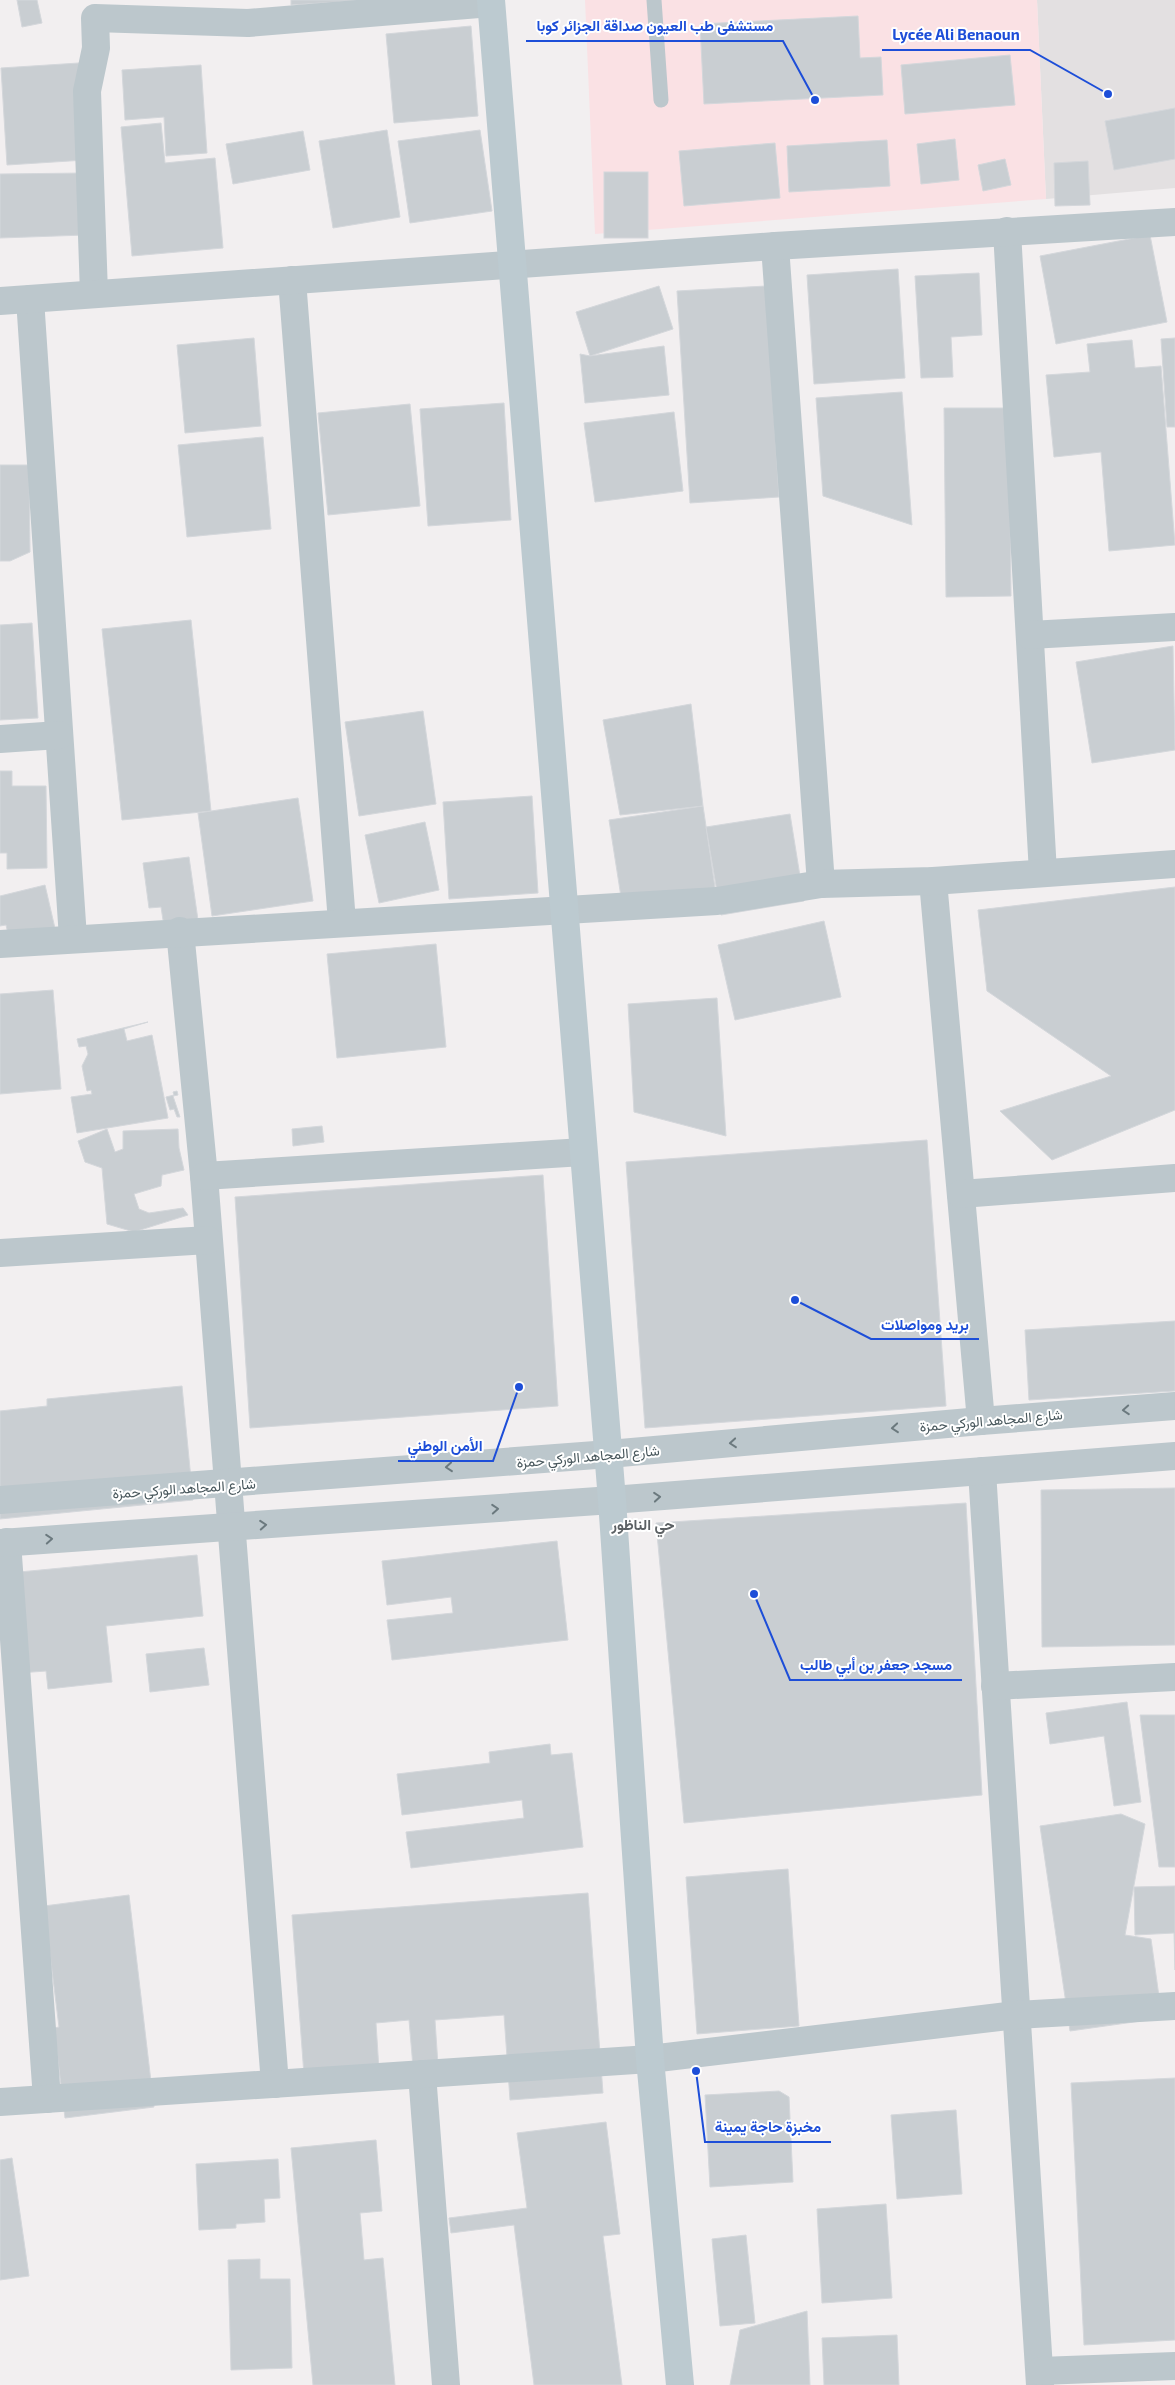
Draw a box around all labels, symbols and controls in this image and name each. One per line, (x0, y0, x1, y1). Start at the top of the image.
callout: مستشفى طب العيون صداقة الجزائر كوبا (526, 11, 783, 41)
text: مستشفى طب العيون صداقة الجزائر كوبا (537, 16, 773, 35)
callout: Lycée Ali Benaoun (882, 20, 1030, 50)
text: Lycée Ali Benaoun (892, 25, 1020, 44)
callout: بريد ومواصلات (871, 1309, 979, 1339)
text: بريد ومواصلات (881, 1315, 969, 1334)
one-way arrow (1122, 1404, 1130, 1415)
street label: شارع المجاهد الوركي حمزة (919, 1405, 1064, 1439)
one-way arrow (890, 1423, 898, 1434)
callout: الأمن الوطني (398, 1431, 493, 1461)
text: الأمن الوطني (407, 1436, 483, 1459)
one-way arrow (729, 1437, 737, 1448)
street label: شارع المجاهد الوركي حمزة (516, 1441, 661, 1475)
one-way arrow (445, 1461, 453, 1472)
street label: شارع المجاهد الوركي حمزة (112, 1475, 257, 1505)
one-way arrow (653, 1492, 661, 1503)
one-way arrow (491, 1503, 499, 1514)
district label: حي الناظور (610, 1515, 675, 1538)
one-way arrow (259, 1519, 267, 1530)
one-way arrow (45, 1534, 53, 1545)
callout: مسجد جعفر بن أبي طالب (790, 1650, 962, 1680)
text: مسجد جعفر بن أبي طالب (800, 1655, 952, 1678)
callout: مخبزة حاجة يمينة (705, 2112, 831, 2142)
text: مخبزة حاجة يمينة (715, 2117, 821, 2136)

